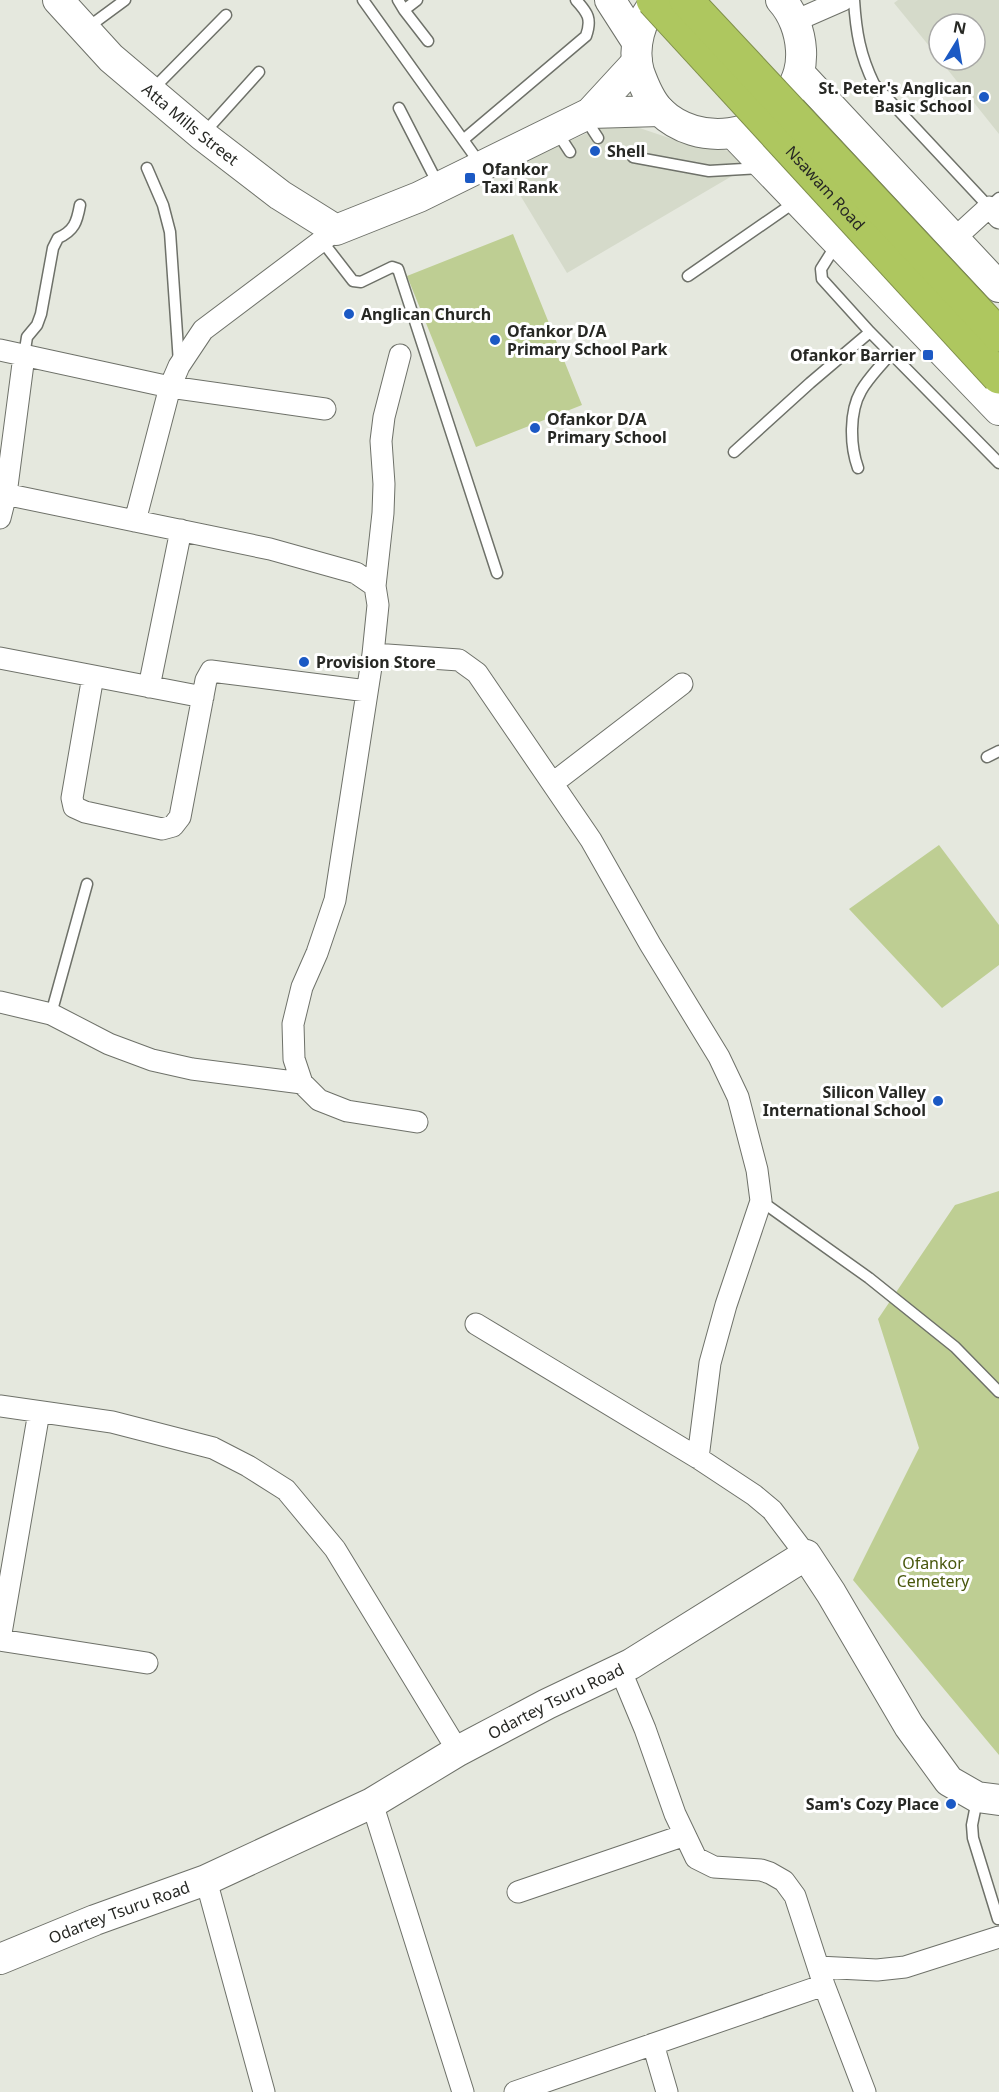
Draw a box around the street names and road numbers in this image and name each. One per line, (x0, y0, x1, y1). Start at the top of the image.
street label: Atta Mills Street (138, 78, 243, 170)
street label: Nsawam Road (781, 141, 870, 235)
street label: Odartey Tsuru Road (484, 1658, 627, 1744)
street label: Odartey Tsuru Road (45, 1876, 193, 1949)

